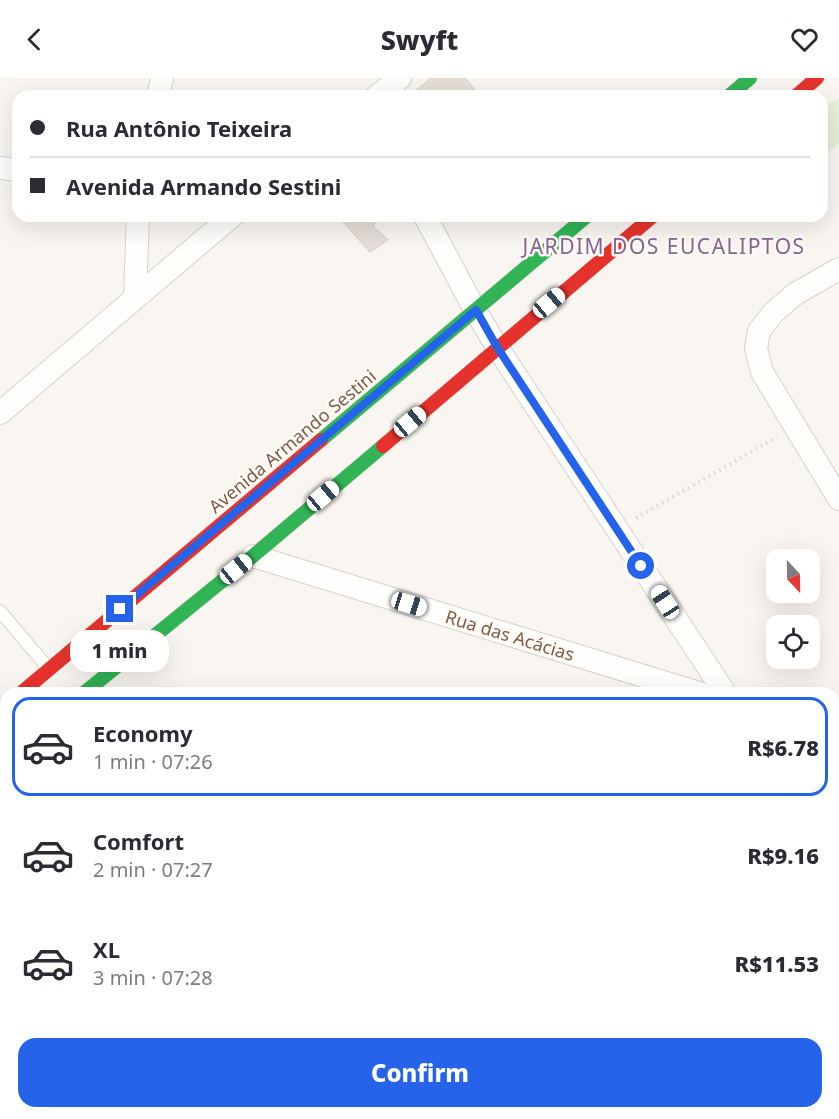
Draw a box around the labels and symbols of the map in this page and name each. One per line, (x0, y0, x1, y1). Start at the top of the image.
district label: JARDIM DOS EUCALIPTOS (520, 232, 806, 260)
car (529, 285, 569, 321)
street label: Avenida Armando Sestini (203, 364, 381, 518)
car (390, 404, 430, 440)
car (303, 478, 343, 514)
north arrow (766, 549, 820, 603)
car (216, 551, 256, 587)
route start (627, 552, 654, 579)
car (648, 582, 682, 622)
car (389, 590, 429, 618)
route end (106, 595, 133, 622)
street label: Rua das Acácias (443, 604, 577, 666)
callout: 1 min (70, 630, 170, 672)

